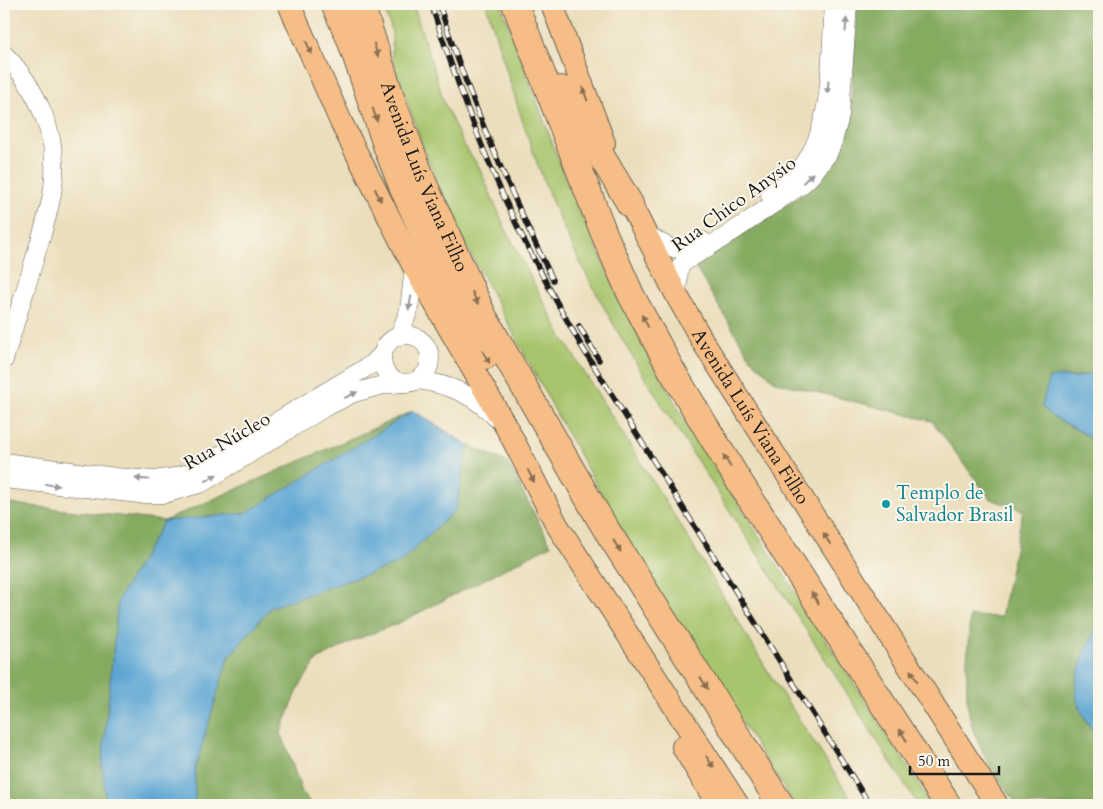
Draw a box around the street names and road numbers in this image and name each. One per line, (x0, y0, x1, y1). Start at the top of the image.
street label: Avenida Luís Viana Filho (374, 78, 475, 276)
street label: Rua Chico Anysio (667, 150, 801, 258)
street label: Avenida Luís Viana Filho (685, 324, 816, 509)
street label: Rua Núcleo (179, 406, 275, 476)

